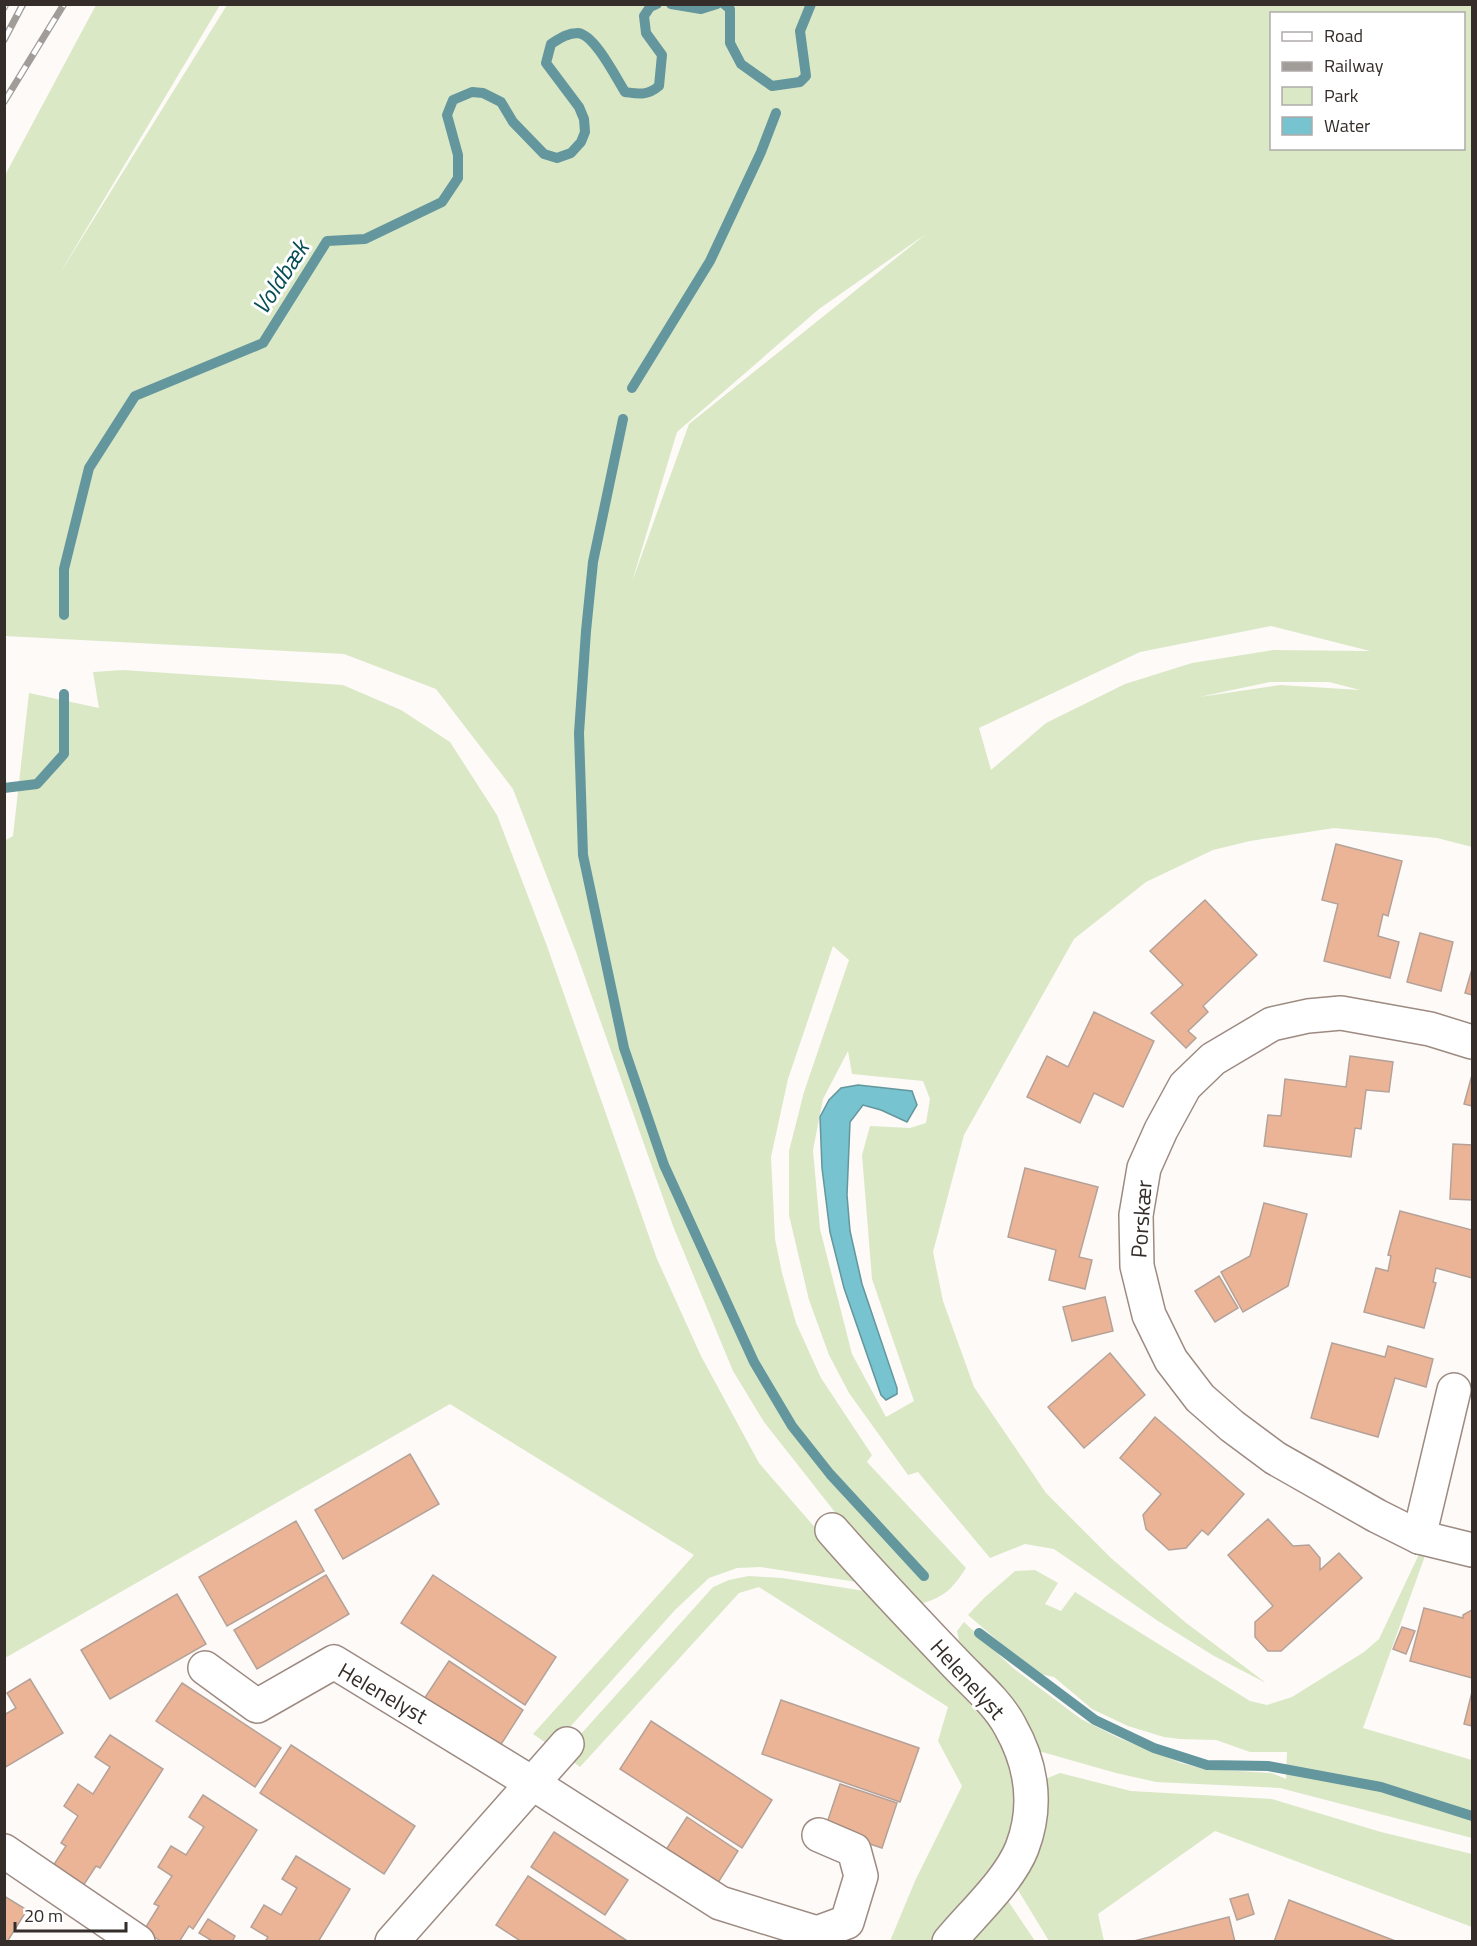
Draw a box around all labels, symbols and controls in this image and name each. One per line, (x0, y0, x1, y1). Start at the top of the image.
legend (1270, 12, 1465, 150)
text: Road (1324, 22, 1363, 49)
text: Railway (1324, 52, 1384, 79)
text: Park (1324, 82, 1359, 109)
text: Water (1324, 112, 1370, 139)
water label: Voldbæk (243, 230, 319, 321)
street label: Porskær (1121, 1178, 1161, 1259)
street label: Helenelyst (922, 1631, 1014, 1727)
street label: Helenelyst (332, 1654, 434, 1732)
scale bar (15, 1895, 126, 1933)
text: 20 m (24, 1902, 63, 1929)

